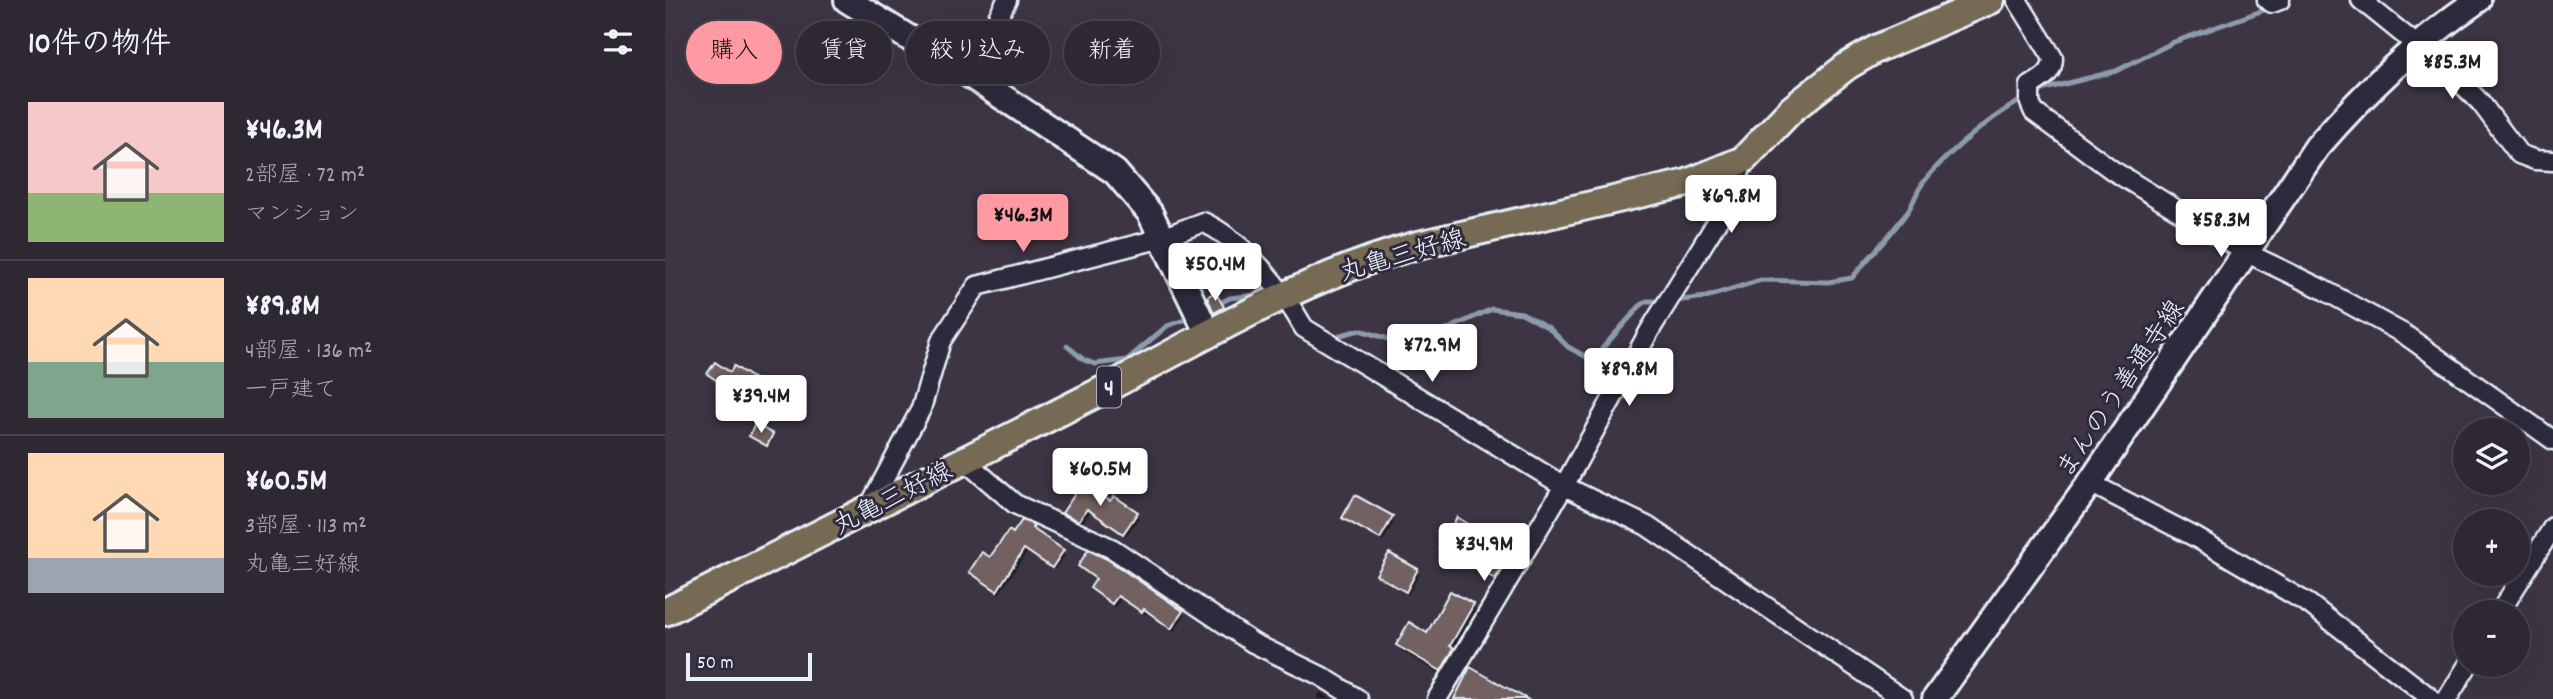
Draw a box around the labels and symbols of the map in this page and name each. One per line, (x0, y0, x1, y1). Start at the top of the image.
pin: ¥85.3M (2395, 42, 2509, 101)
pin: ¥69.8M (1674, 176, 1788, 235)
pin: ¥46.3M (966, 194, 1080, 254)
pin: ¥58.3M (2164, 200, 2278, 259)
street label: 丸亀三好線 (1335, 222, 1471, 293)
pin: ¥50.4M (1158, 244, 1272, 303)
street label: まんのう善通寺線 (2048, 293, 2195, 487)
pin: ¥72.9M (1375, 324, 1489, 384)
pin: ¥89.8M (1572, 348, 1686, 408)
road number: 4 (1097, 366, 1121, 408)
pin: ¥39.4M (704, 376, 818, 435)
pin: ¥60.5M (1043, 448, 1157, 508)
street label: 丸亀三好線 (827, 454, 960, 546)
pin: ¥34.9M (1427, 524, 1541, 583)
scale bar (686, 650, 812, 682)

